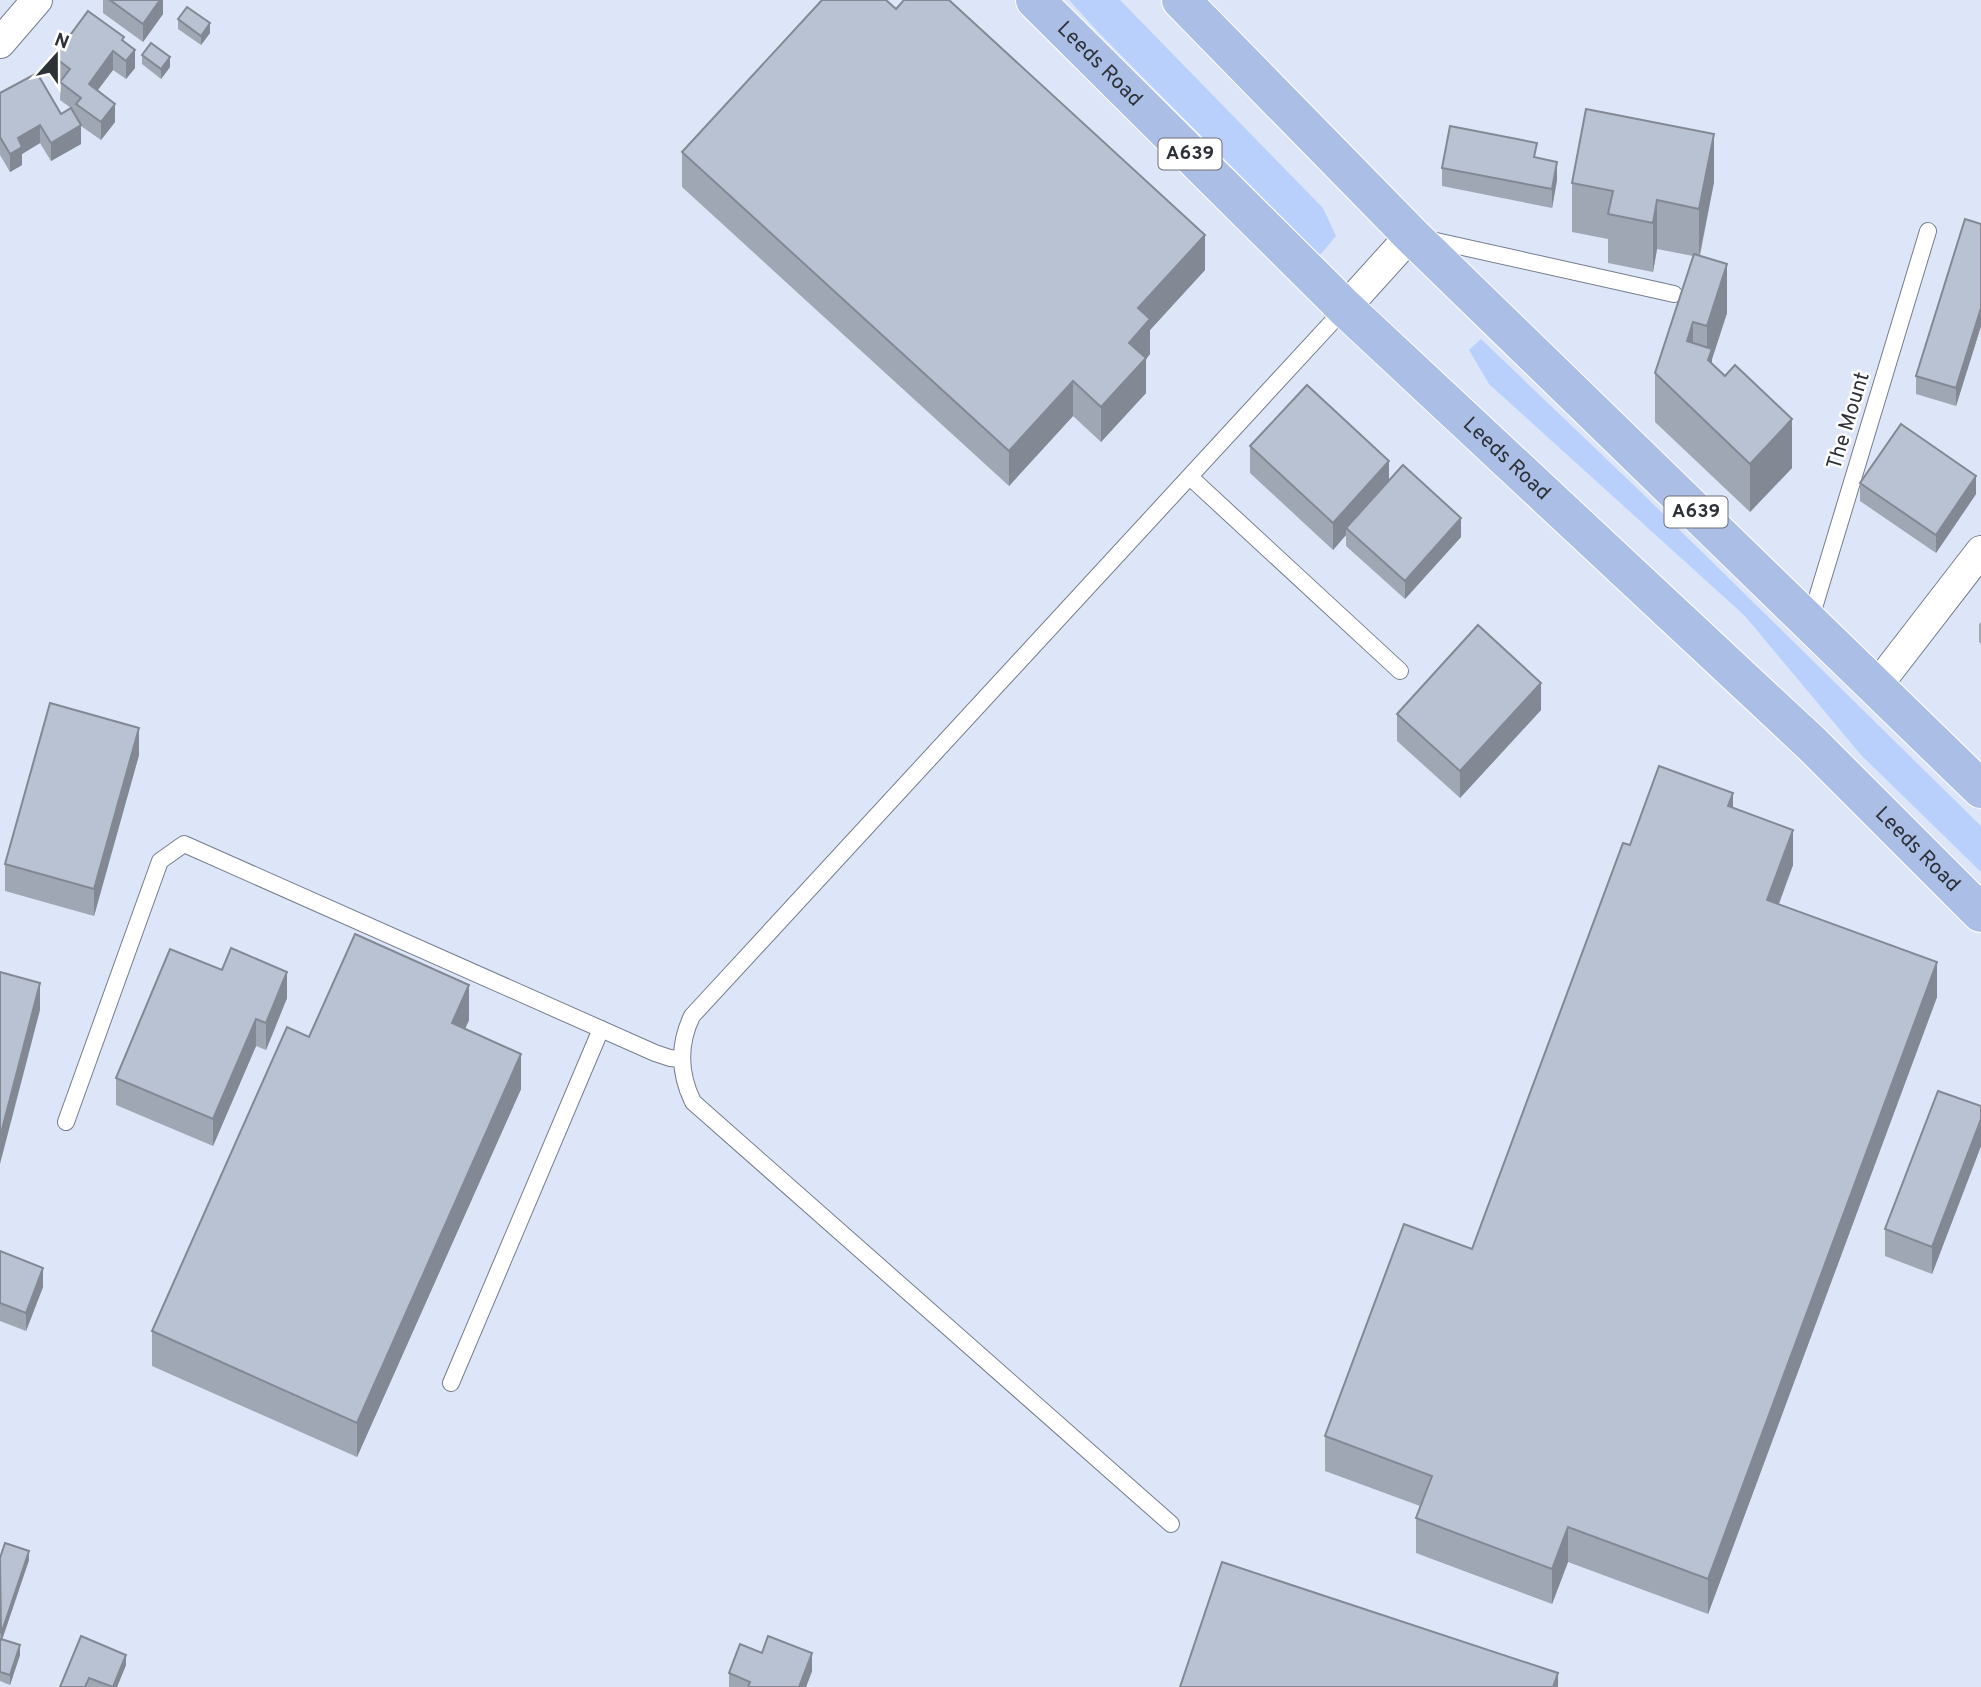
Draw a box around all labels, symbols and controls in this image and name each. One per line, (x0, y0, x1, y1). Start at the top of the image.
street label: Leeds Road (1051, 16, 1148, 113)
north arrow (21, 21, 91, 91)
text: N (51, 28, 72, 56)
road number: A639 (1158, 138, 1222, 170)
street label: The Mount (1821, 369, 1877, 473)
street label: Leeds Road (1457, 411, 1556, 506)
road number: A639 (1664, 496, 1728, 527)
street label: Leeds Road (1869, 801, 1966, 898)

